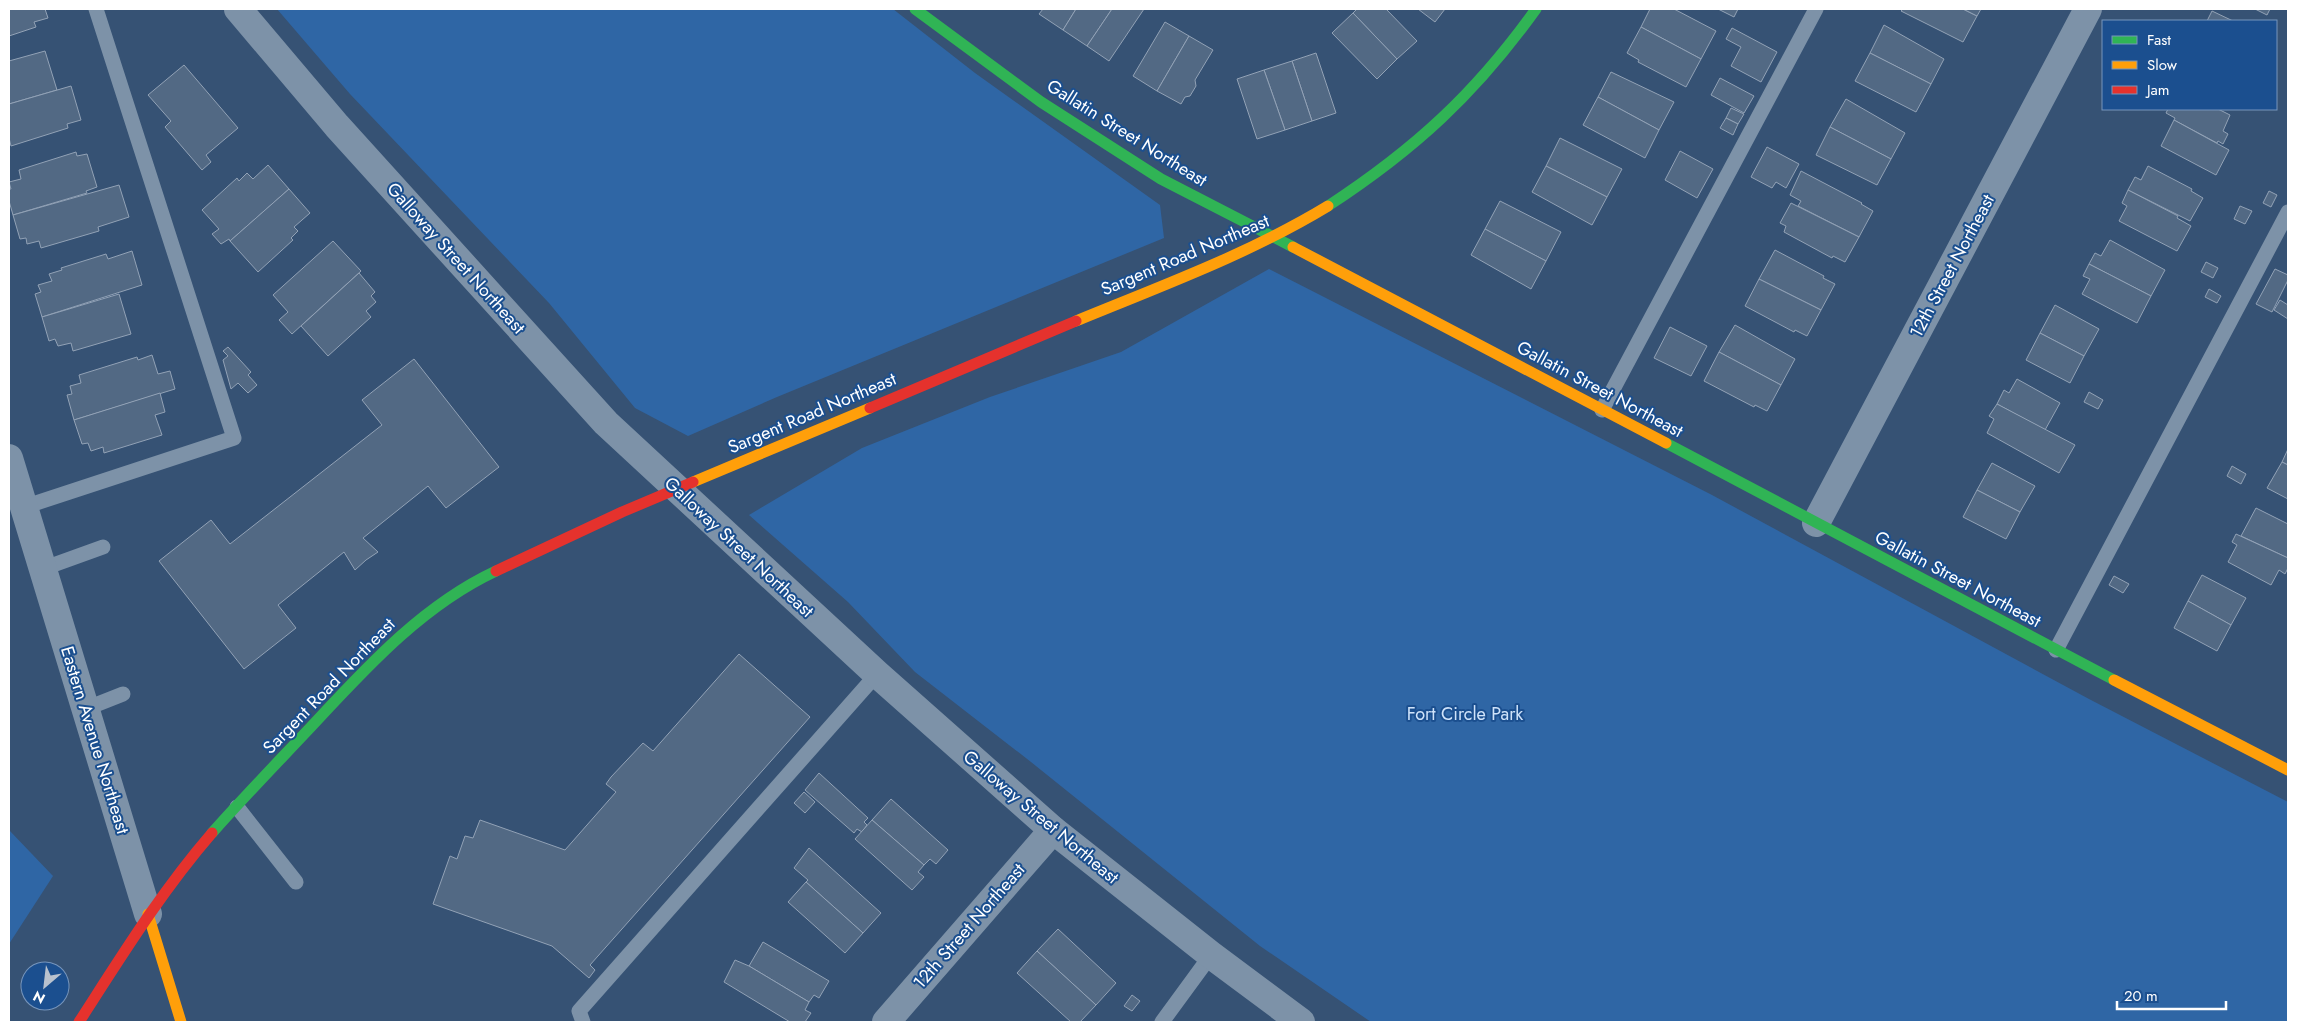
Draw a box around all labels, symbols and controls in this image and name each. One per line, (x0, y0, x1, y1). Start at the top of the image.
legend (2102, 20, 2277, 110)
text: Fast (2147, 29, 2171, 51)
text: Slow (2147, 54, 2178, 76)
street label: Gallatin Street Northeast (1042, 73, 1213, 193)
text: Jam (2145, 79, 2170, 101)
street label: Galloway Street Northeast (381, 176, 532, 340)
street label: 12th Street Northeast (1903, 189, 2001, 342)
street label: Sargent Road Northeast (1097, 207, 1274, 302)
street label: Gallatin Street Northeast (1512, 334, 1688, 444)
street label: Sargent Road Northeast (724, 365, 901, 460)
street label: Galloway Street Northeast (658, 471, 820, 624)
street label: Gallatin Street Northeast (1870, 524, 2046, 634)
street label: Sargent Road Northeast (257, 612, 402, 760)
street label: Eastern Avenue Northeast (54, 643, 136, 838)
park label: Fort Circle Park (1407, 701, 1523, 727)
street label: Galloway Street Northeast (958, 744, 1125, 890)
street label: 12th Street Northeast (907, 857, 1031, 995)
north arrow (20, 961, 70, 1011)
scale bar (2117, 978, 2226, 1010)
text: 20 m (2124, 985, 2158, 1007)
text: N (29, 986, 49, 1009)

